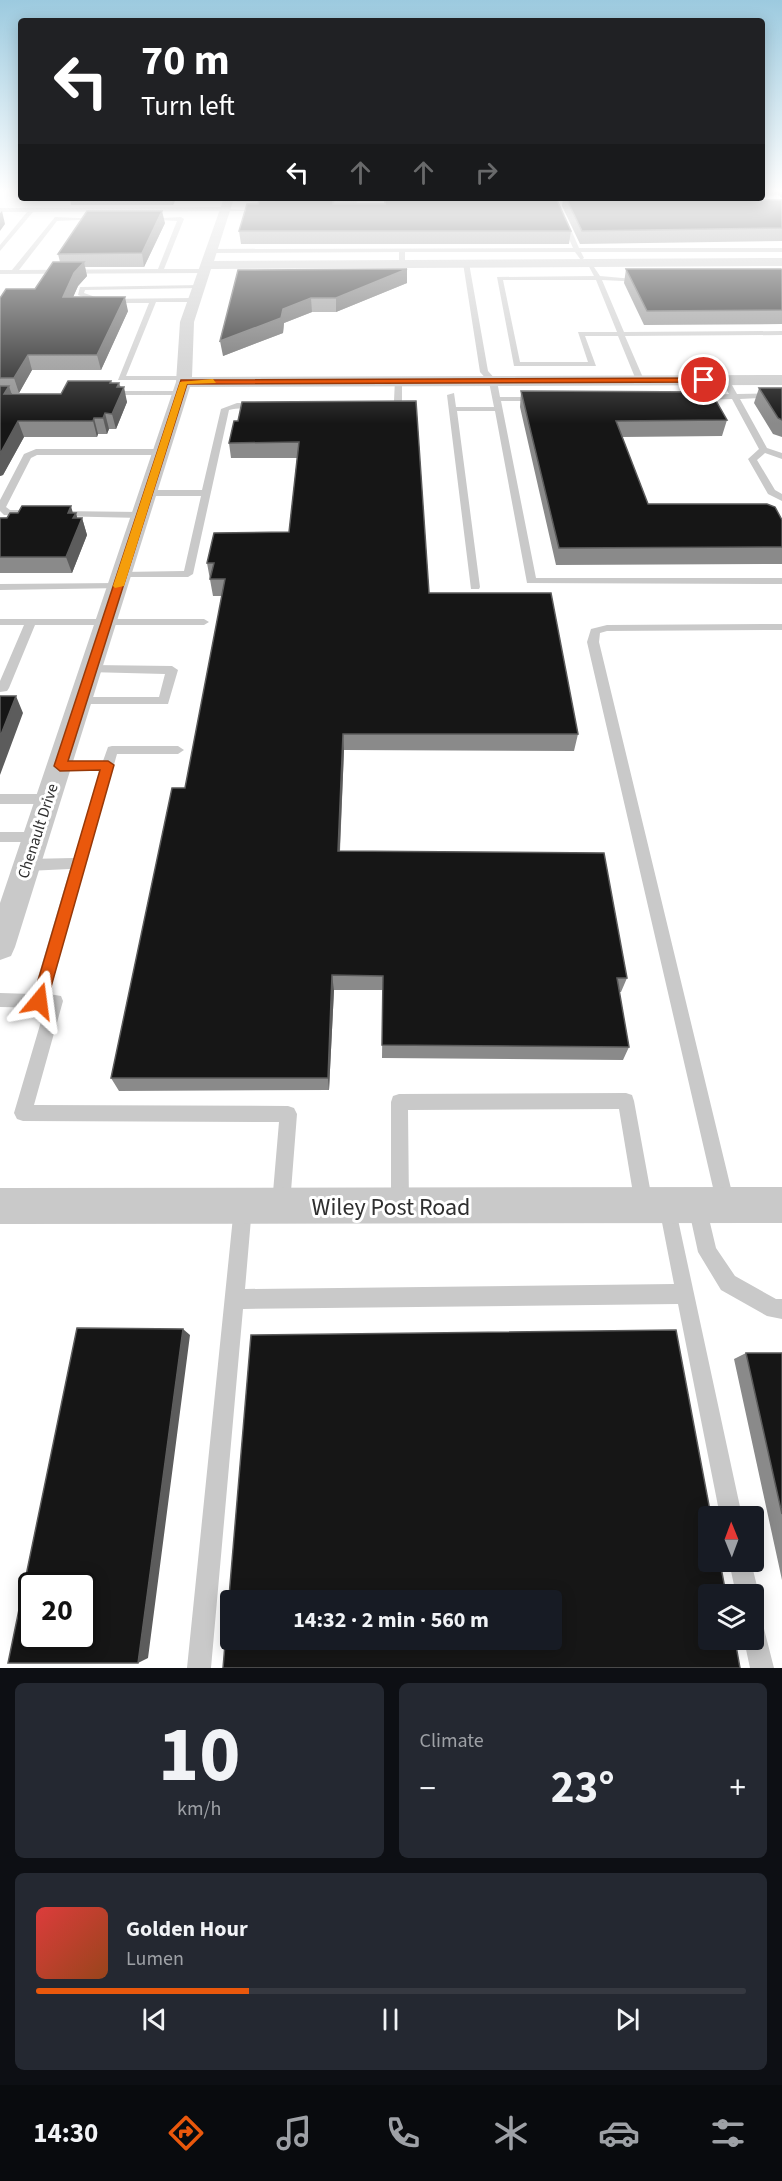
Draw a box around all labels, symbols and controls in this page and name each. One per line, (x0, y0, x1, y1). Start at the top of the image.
text: 70 m (141, 31, 230, 91)
icon: left (42, 42, 120, 120)
text: Turn left (141, 87, 235, 126)
icon: left (281, 156, 314, 189)
icon: ahead (344, 156, 377, 189)
icon: ahead (407, 156, 440, 189)
icon: right (470, 156, 503, 189)
pin (678, 354, 729, 405)
icon: arrive (687, 363, 720, 396)
street label: Chenault Drive (12, 781, 64, 881)
position arrow (7, 969, 71, 1033)
street label: Wiley Post Road (312, 1190, 470, 1225)
north arrow (698, 1506, 764, 1572)
map controls (698, 1506, 764, 1650)
speed limit sign: 20 (18, 1572, 96, 1650)
button: layers (698, 1584, 764, 1650)
text: 14:32 · 2 min · 560 m (293, 1604, 489, 1636)
text: 10 (158, 1700, 240, 1811)
text: Climate (420, 1727, 484, 1755)
text: 23° (551, 1756, 615, 1820)
text: − (420, 1765, 436, 1812)
text: + (730, 1765, 746, 1812)
text: km/h (177, 1795, 221, 1823)
text: Golden Hour (126, 1913, 248, 1945)
text: Lumen (126, 1945, 184, 1973)
icon: previous (138, 2003, 171, 2036)
icon: pause (374, 2003, 407, 2036)
icon: next (611, 2003, 644, 2036)
icon: directions (165, 2112, 207, 2154)
icon: music (273, 2112, 315, 2154)
icon: phone (382, 2112, 424, 2154)
icon: climate (490, 2112, 532, 2154)
icon: car (598, 2112, 640, 2154)
icon: filters (707, 2112, 749, 2154)
text: 14:30 (33, 2114, 98, 2153)

